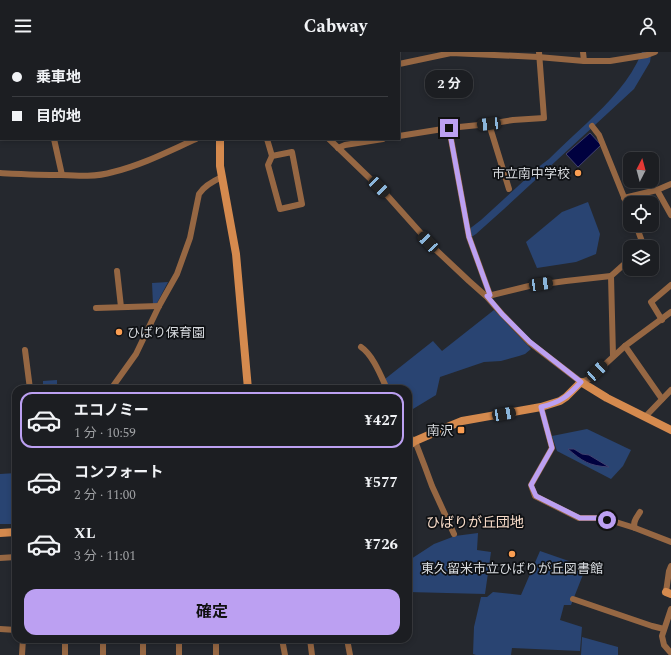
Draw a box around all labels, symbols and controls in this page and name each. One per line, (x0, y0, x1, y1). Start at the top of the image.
text: Cabway (304, 13, 367, 40)
icon: menu (12, 15, 34, 37)
icon: person (637, 15, 659, 37)
text: 乗車地 (36, 66, 81, 89)
callout: 2 分 (425, 70, 473, 98)
text: 2 分 (437, 74, 461, 94)
text: 目的地 (36, 105, 81, 128)
car (476, 117, 502, 131)
route end (440, 119, 458, 137)
north arrow (623, 152, 659, 188)
map controls (623, 152, 659, 276)
place label: 市立南中学校 (492, 164, 570, 184)
marker: 市立南中学校 (573, 168, 583, 178)
car (366, 174, 392, 200)
button: locate (623, 196, 659, 232)
car (415, 229, 441, 255)
button: layers (623, 240, 659, 276)
car (528, 276, 554, 292)
place label: ひばり保育園 (127, 323, 205, 343)
marker: ひばり保育園 (114, 327, 124, 337)
car (584, 358, 610, 384)
text: エコノミー (74, 399, 149, 422)
icon: car (26, 402, 62, 438)
car (491, 406, 517, 422)
text: ¥427 (364, 409, 398, 432)
place label: 南沢 (427, 421, 453, 441)
text: 1 分 · 10:59 (74, 423, 136, 443)
marker: 南沢 (456, 425, 466, 435)
text: コンフォート (74, 461, 164, 484)
icon: car (26, 464, 62, 500)
text: ¥577 (364, 471, 398, 494)
text: 2 分 · 11:00 (74, 485, 136, 505)
route start (598, 511, 616, 529)
district label: ひばりが丘団地 (426, 512, 524, 533)
text: XL (74, 522, 95, 545)
icon: car (26, 526, 62, 562)
text: ¥726 (364, 533, 398, 556)
text: 3 分 · 11:01 (74, 546, 136, 566)
marker: 東久留米市立ひばりが丘図書館 (507, 549, 517, 559)
place label: 東久留米市立ひばりが丘図書館 (421, 559, 603, 579)
button: 確定 (24, 589, 400, 635)

